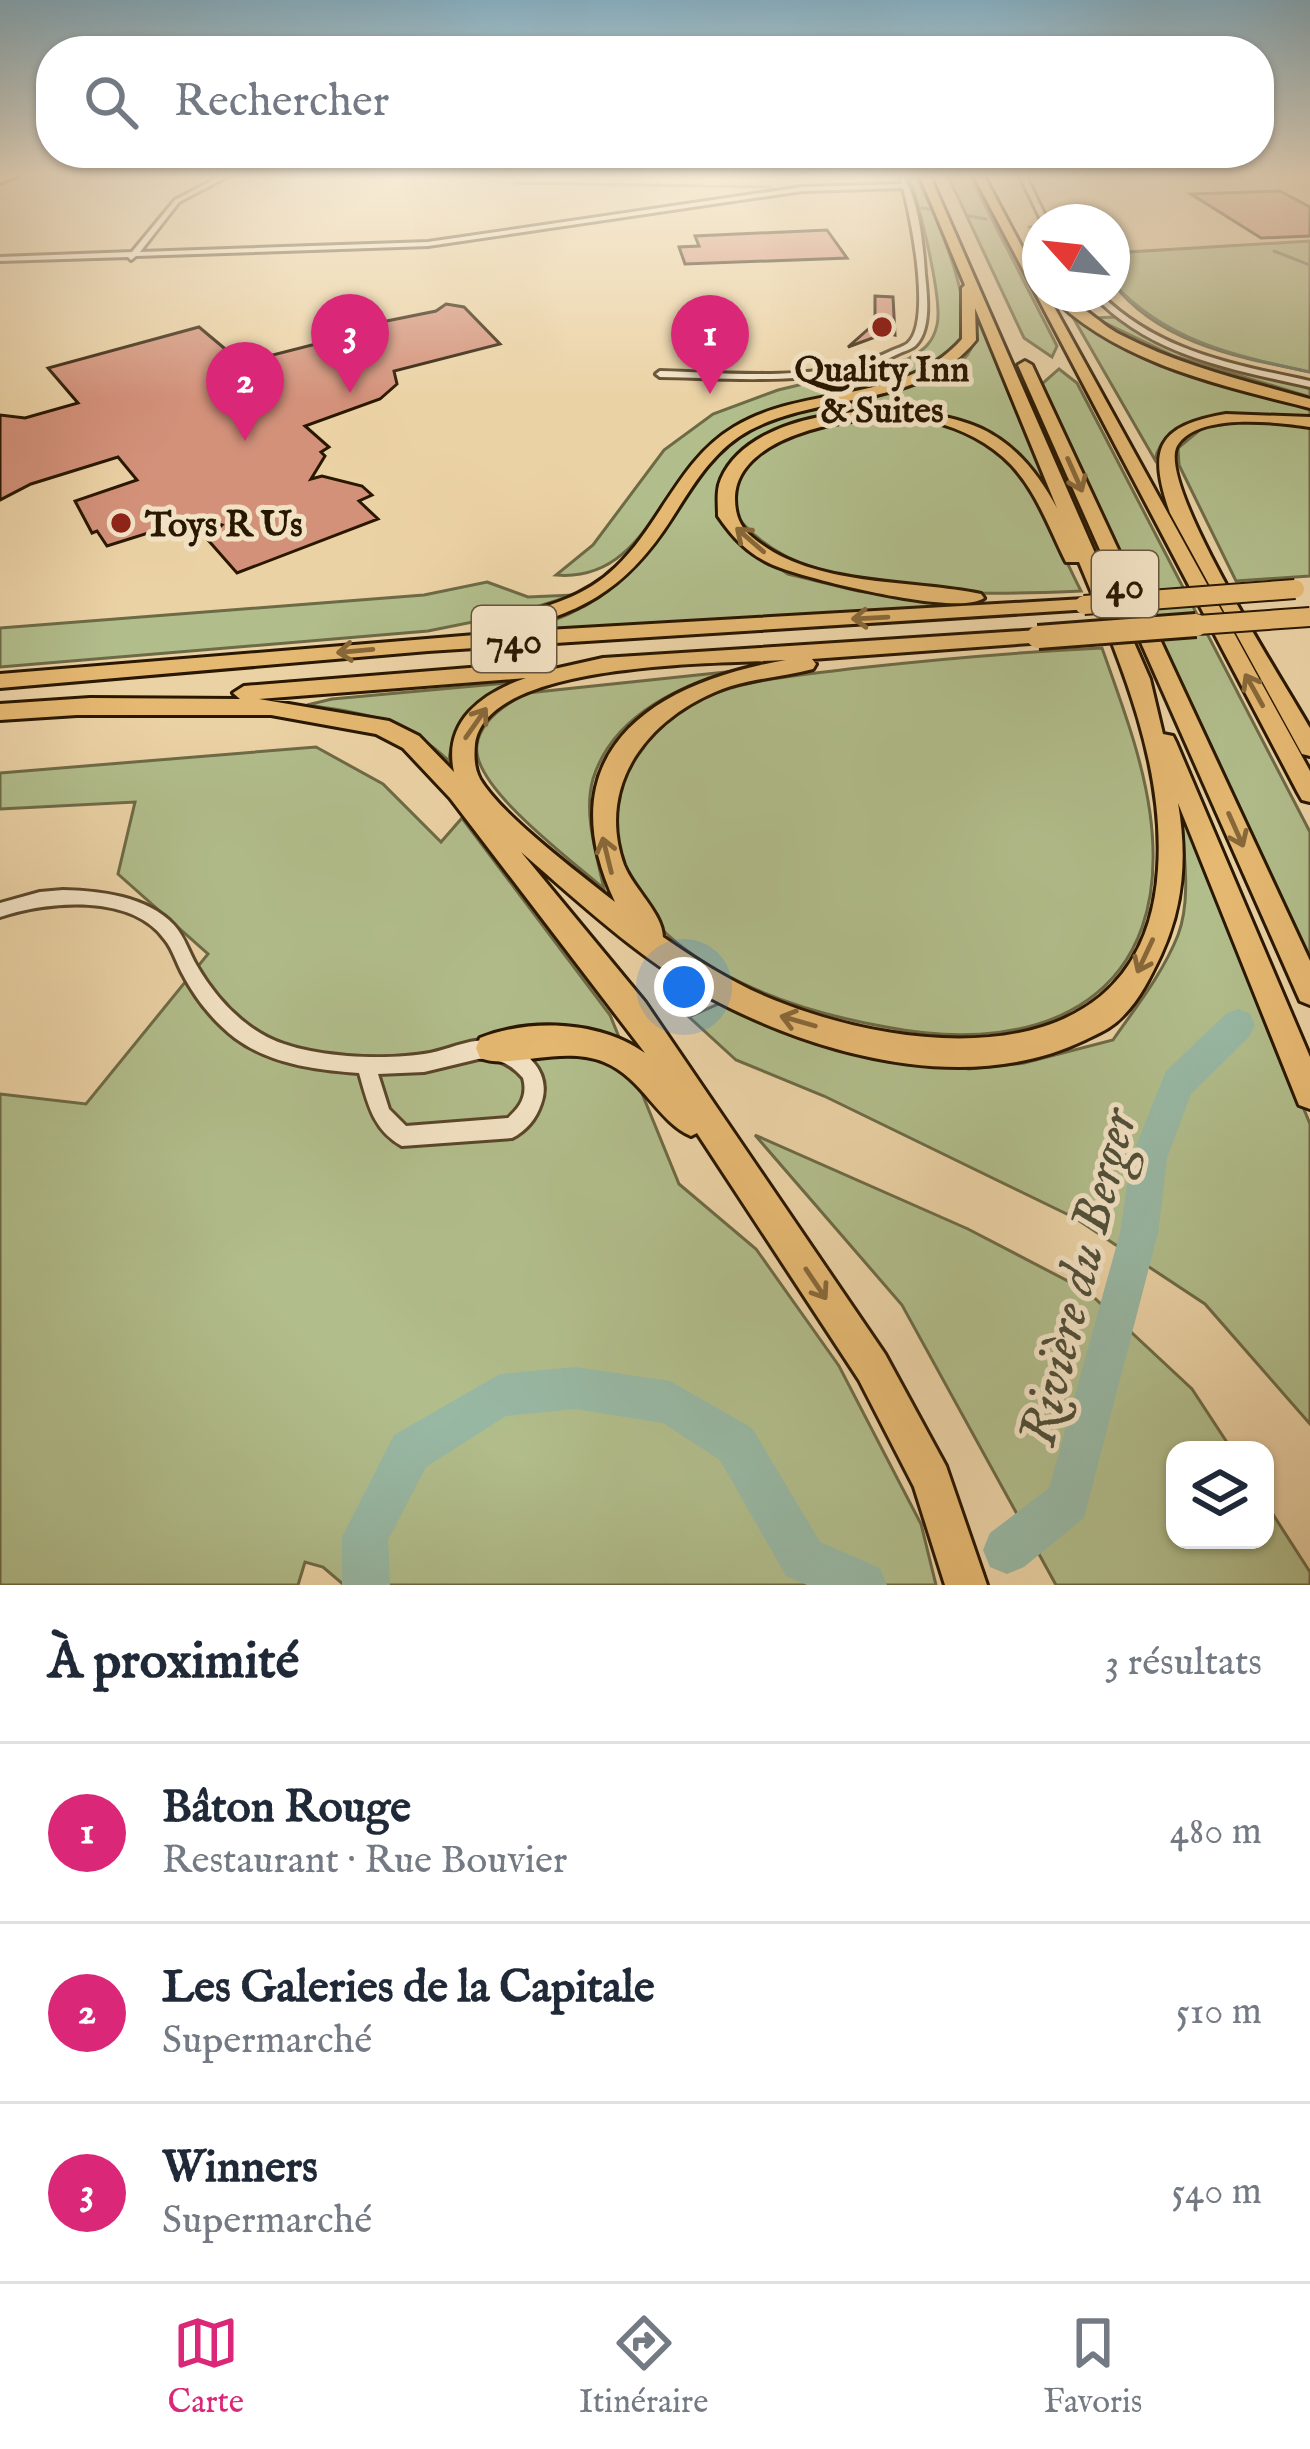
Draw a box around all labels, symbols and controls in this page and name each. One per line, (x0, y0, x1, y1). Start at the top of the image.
search box (36, 36, 1274, 168)
icon: search (78, 69, 144, 135)
text: Rechercher (174, 74, 389, 131)
north arrow (1022, 204, 1130, 312)
pin: 3 (311, 294, 389, 393)
pin: 1 (671, 295, 749, 394)
marker: Quality Inn & Suites (869, 314, 895, 340)
pin: 2 (206, 342, 284, 441)
place label: Quality Inn & Suites (795, 348, 969, 435)
one-way arrow (1065, 456, 1087, 492)
place label: Toys R Us (144, 503, 303, 549)
marker: Toys R Us (108, 510, 134, 536)
one-way arrow (736, 527, 766, 555)
road number: 40 (1092, 551, 1158, 617)
road number: 740 (472, 606, 556, 672)
one-way arrow (851, 607, 890, 630)
one-way arrow (336, 639, 375, 662)
one-way arrow (1242, 673, 1266, 708)
one-way arrow (463, 707, 488, 740)
one-way arrow (1227, 811, 1249, 847)
one-way arrow (595, 837, 617, 875)
one-way arrow (1133, 937, 1155, 973)
your location (654, 957, 714, 1017)
one-way arrow (780, 1008, 818, 1030)
water label: Rivière du Berger (1005, 1100, 1156, 1454)
one-way arrow (804, 1266, 829, 1300)
map controls (1166, 1441, 1274, 1549)
button: layers (1166, 1441, 1274, 1549)
text: À proximité (48, 1631, 299, 1696)
text: 3 résultats (1105, 1639, 1262, 1688)
text: Bâton Rouge (162, 1780, 411, 1837)
text: 1 (80, 1808, 94, 1857)
text: 480 m (1170, 1808, 1262, 1857)
text: Restaurant · Rue Bouvier (162, 1837, 567, 1886)
text: Les Galeries de la Capitale (162, 1960, 655, 2017)
text: 2 (78, 1988, 96, 2037)
text: 510 m (1176, 1988, 1262, 2037)
text: Supermarché (162, 2017, 372, 2066)
text: Winners (162, 2140, 318, 2197)
text: 3 (80, 2168, 94, 2217)
text: 540 m (1171, 2168, 1262, 2217)
text: Supermarché (162, 2197, 372, 2246)
tab: Carte (168, 2310, 244, 2424)
tab: Itinéraire (579, 2310, 708, 2424)
tab: Favoris (1044, 2310, 1142, 2424)

